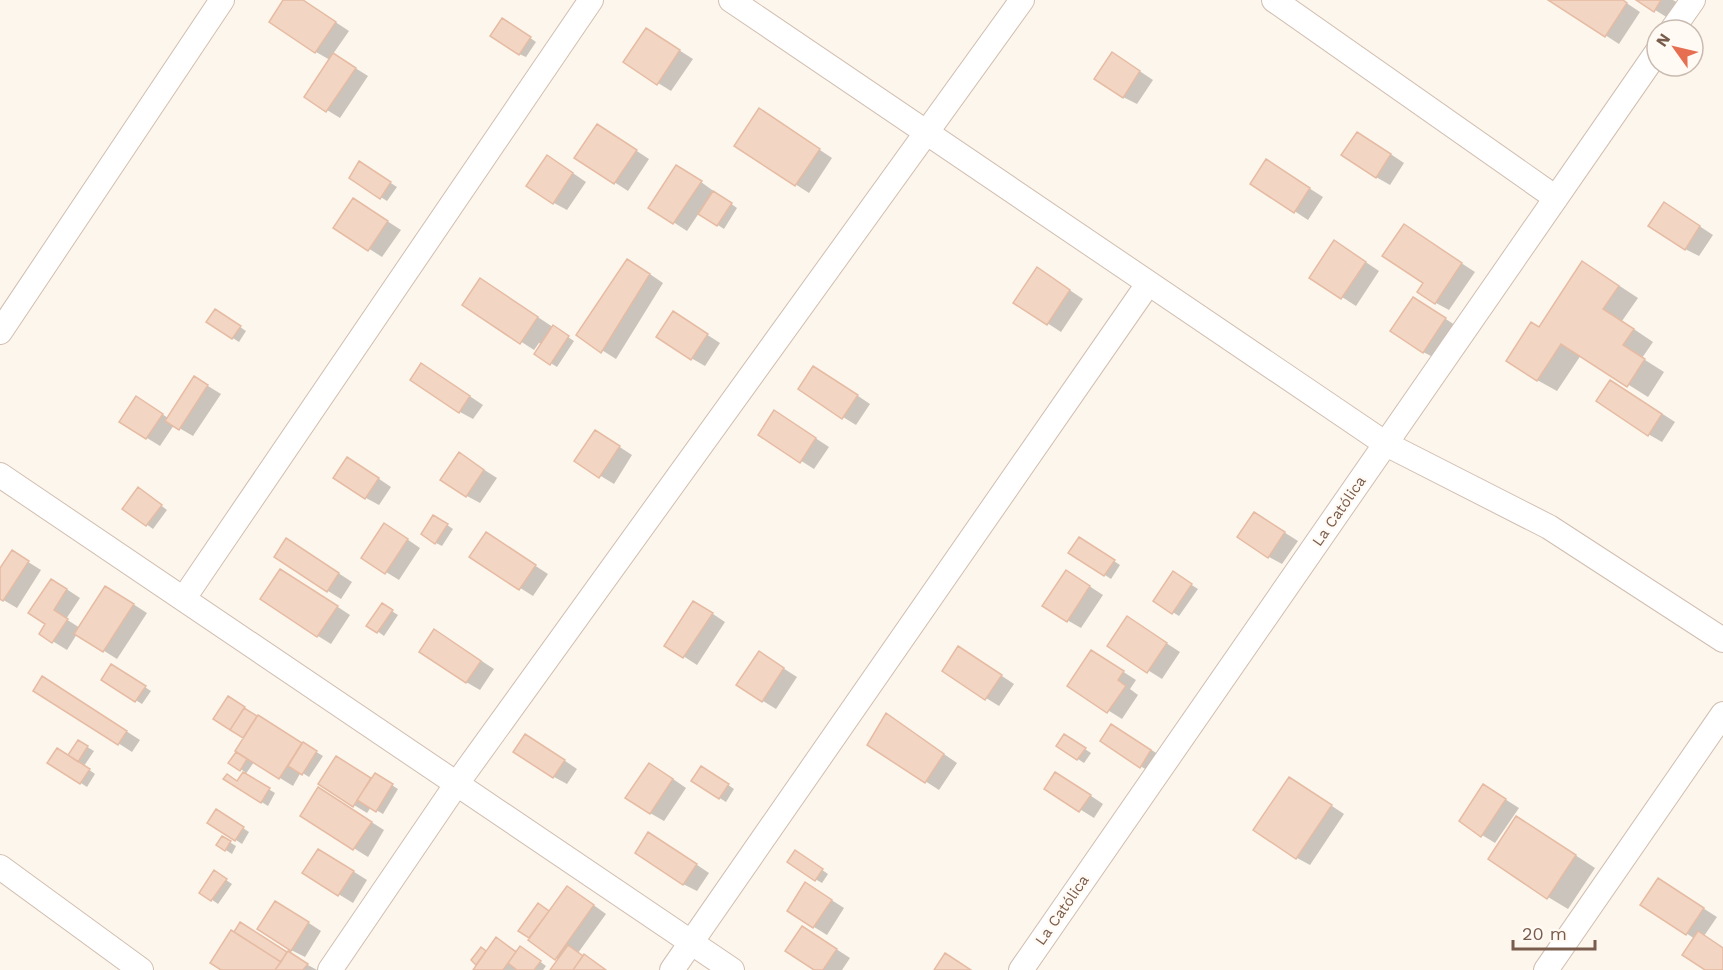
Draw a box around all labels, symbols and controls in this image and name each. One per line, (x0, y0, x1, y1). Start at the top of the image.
north arrow (1645, 18, 1705, 78)
text: N (1652, 30, 1674, 50)
street label: La Católica (1308, 472, 1370, 550)
street label: La Católica (1031, 871, 1093, 949)
scale bar (1513, 913, 1596, 951)
text: 20 m (1522, 923, 1567, 944)

